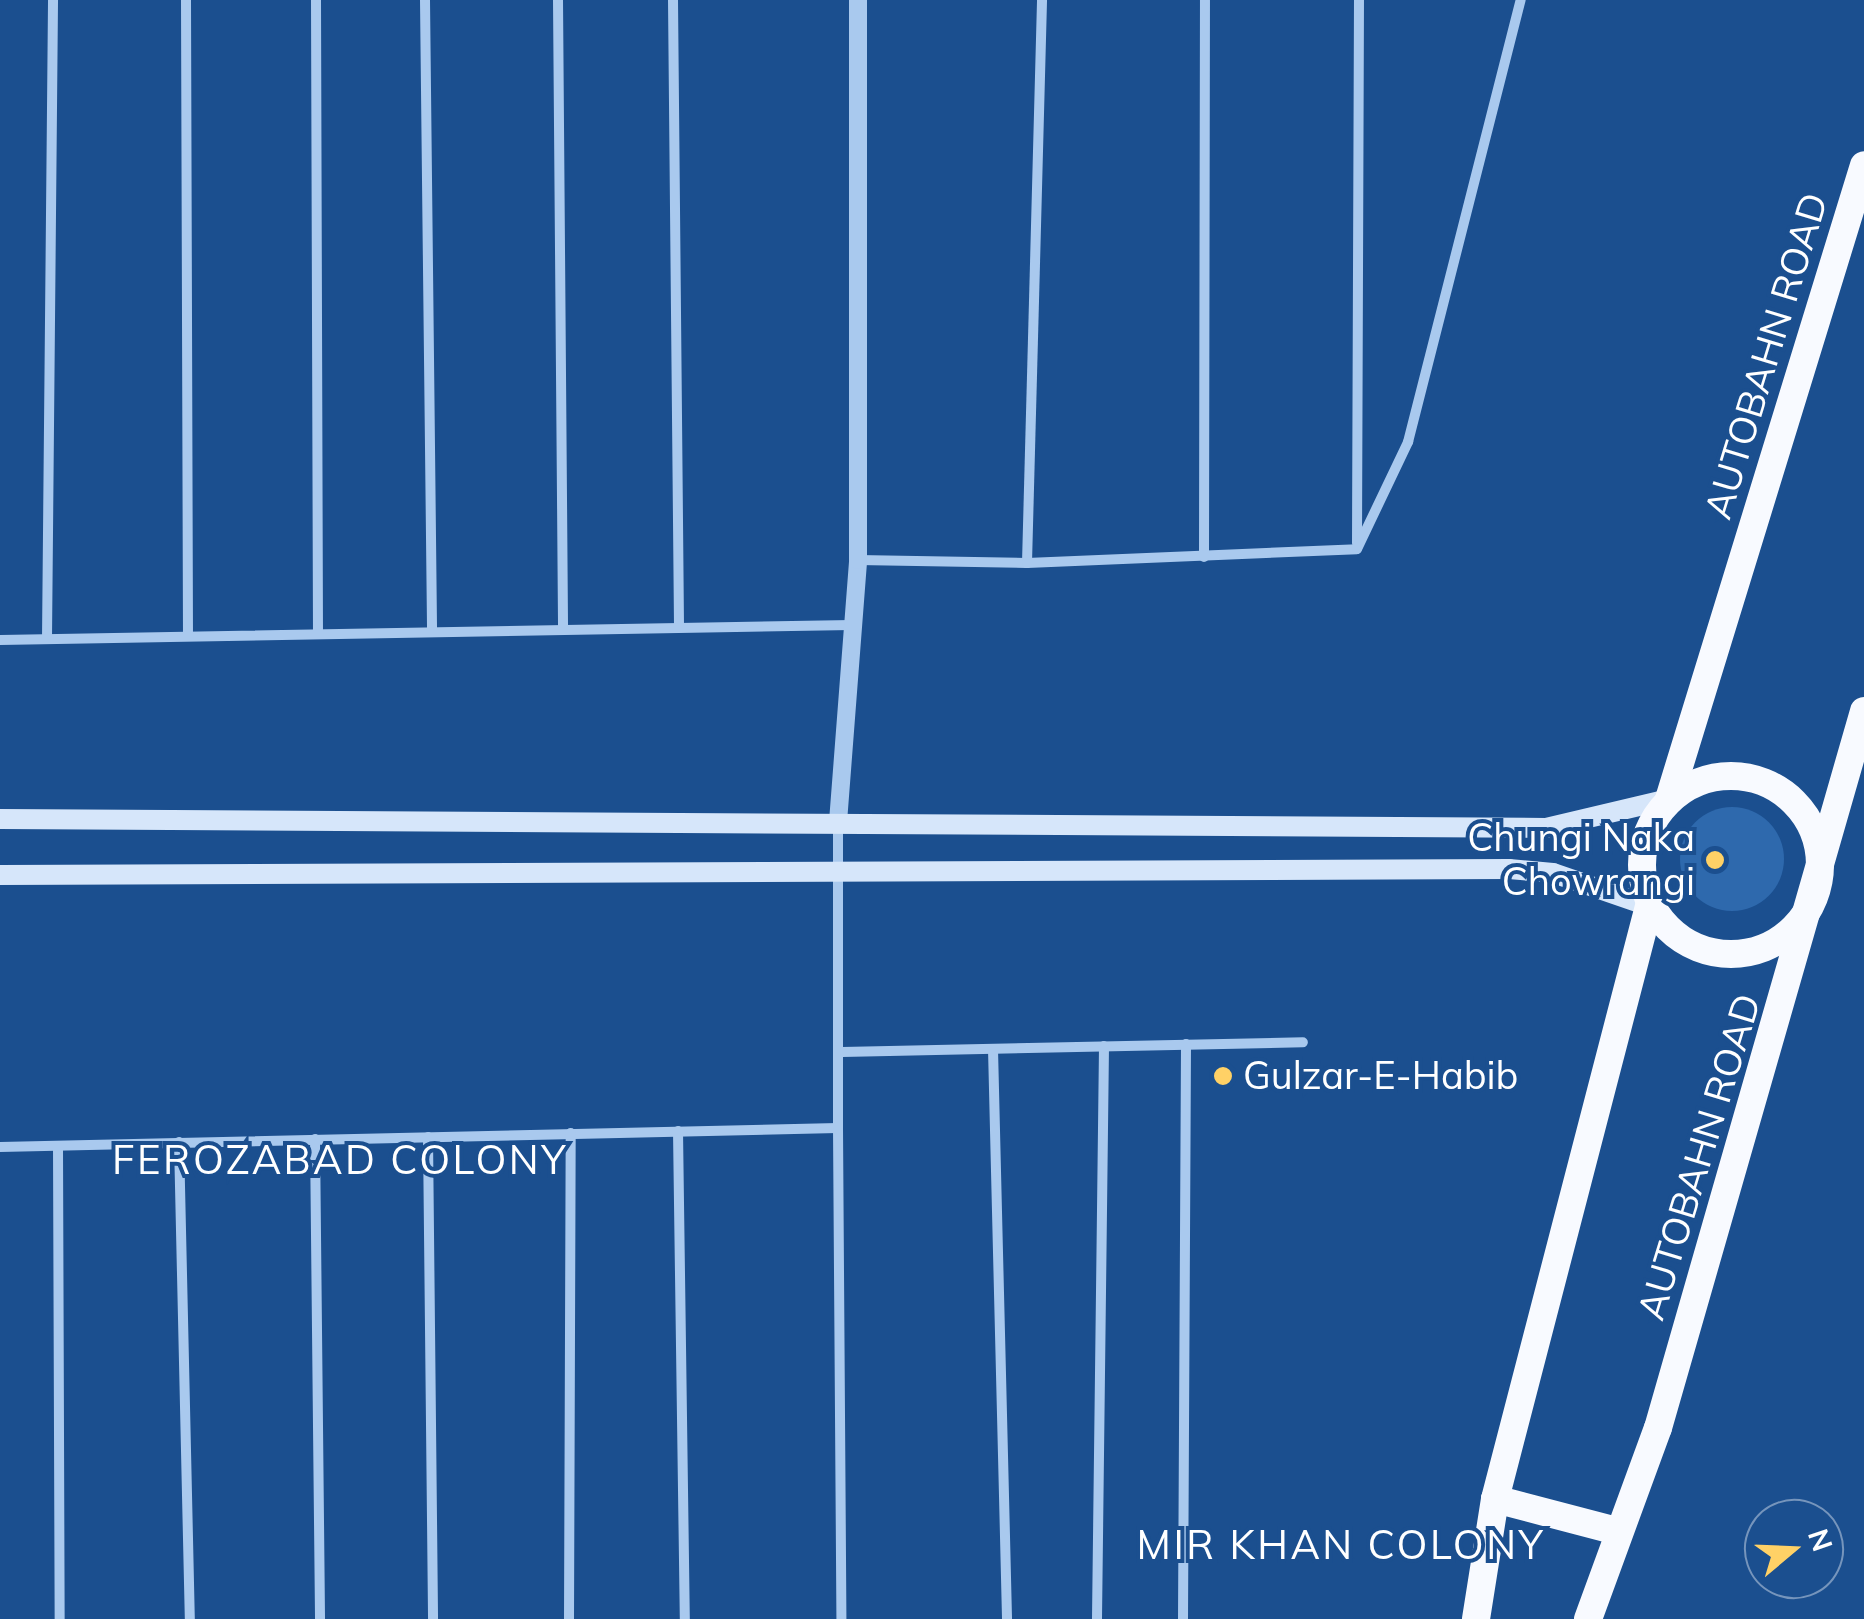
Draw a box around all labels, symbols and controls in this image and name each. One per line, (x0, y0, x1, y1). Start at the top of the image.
street label: AUTOBAHN ROAD (1695, 188, 1837, 524)
place label: Chungi Naka Chowrangi (1467, 815, 1695, 904)
marker: Chungi Naka Chowrangi (1704, 849, 1726, 871)
street label: AUTOBAHN ROAD (1628, 989, 1770, 1325)
place label: Gulzar-E-Habib (1243, 1053, 1518, 1099)
marker: Gulzar-E-Habib (1212, 1065, 1234, 1087)
district label: FEROZABAD COLONY (112, 1135, 568, 1183)
north arrow (1744, 1499, 1844, 1599)
district label: MIR KHAN COLONY (1137, 1520, 1545, 1568)
text: N (1801, 1524, 1841, 1555)

